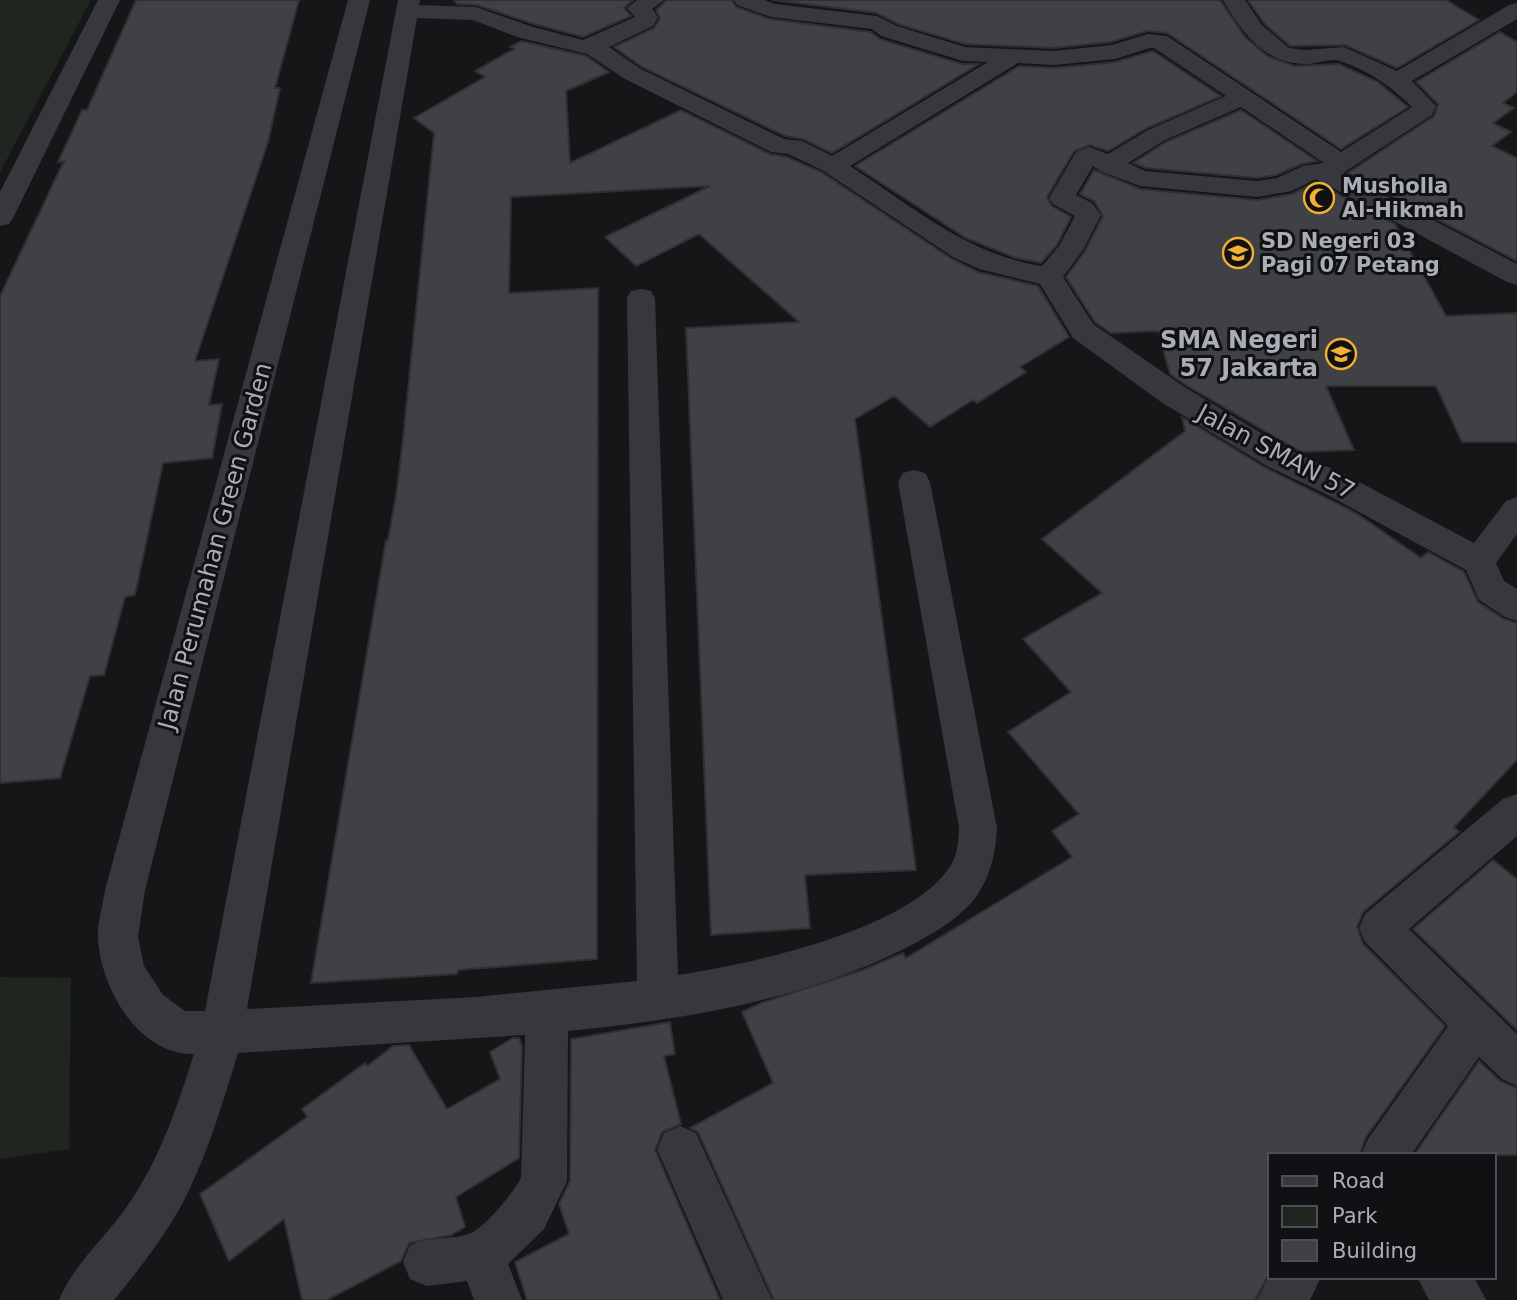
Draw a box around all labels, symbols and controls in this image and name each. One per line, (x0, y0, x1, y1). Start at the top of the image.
place label: Musholla Al-Hikmah (1342, 174, 1464, 222)
mosque icon: Musholla Al-Hikmah (1302, 181, 1336, 215)
place label: SD Negeri 03 Pagi 07 Petang (1261, 229, 1440, 277)
school or university icon: SD Negeri 03 Pagi 07 Petang (1221, 236, 1255, 270)
place label: SMA Negeri 57 Jakarta (1160, 326, 1318, 382)
school or university icon: SMA Negeri 57 Jakarta (1324, 337, 1358, 371)
street label: Jalan Perumahan Green Garden (152, 360, 278, 734)
street label: Jalan SMAN 57 (1191, 398, 1360, 505)
legend (1268, 1153, 1496, 1279)
text: Road (1332, 1169, 1385, 1193)
text: Park (1332, 1204, 1378, 1228)
text: Building (1332, 1239, 1417, 1263)

